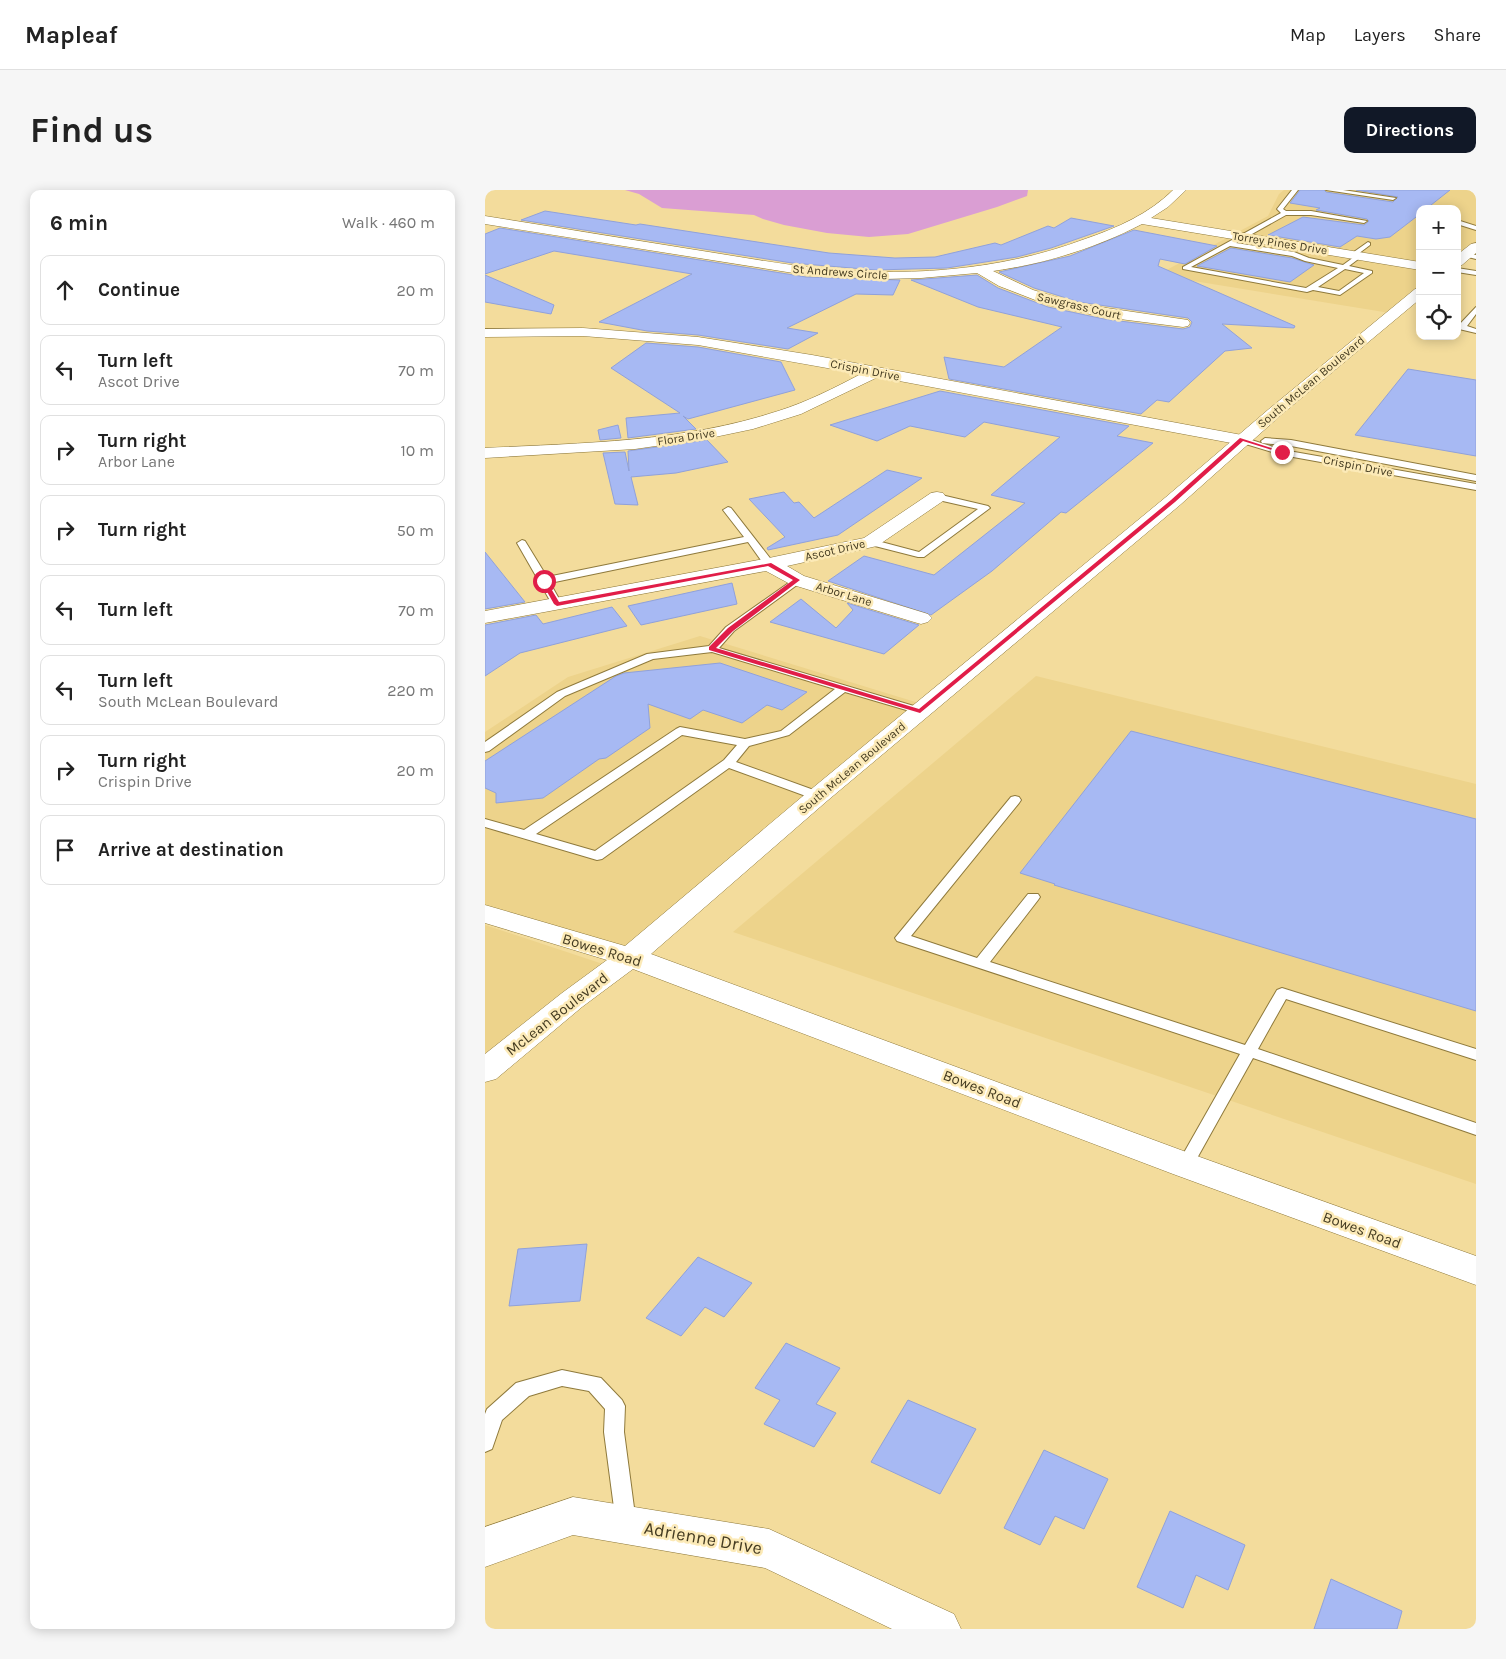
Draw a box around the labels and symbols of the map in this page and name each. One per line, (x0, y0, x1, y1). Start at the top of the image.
street label: Torrey Pines Drive (1232, 229, 1328, 257)
street label: St Andrews Circle (792, 262, 888, 282)
street label: Sawgrass Court (1036, 290, 1123, 323)
street label: South McLean Boulevard (1255, 333, 1367, 431)
street label: Crispin Drive (829, 356, 901, 384)
street label: Flora Drive (656, 426, 716, 448)
route end (1271, 441, 1294, 464)
street label: Crispin Drive (1322, 452, 1394, 480)
street label: Ascot Drive (804, 536, 866, 564)
route start (533, 570, 556, 593)
street label: Arbor Lane (814, 579, 874, 609)
street label: South McLean Boulevard (796, 719, 908, 817)
street label: Bowes Road (560, 929, 644, 971)
street label: McLean Boulevard (502, 969, 612, 1059)
street label: Bowes Road (940, 1066, 1024, 1112)
street label: Bowes Road (1320, 1208, 1404, 1252)
street label: Adrienne Drive (642, 1517, 764, 1559)

